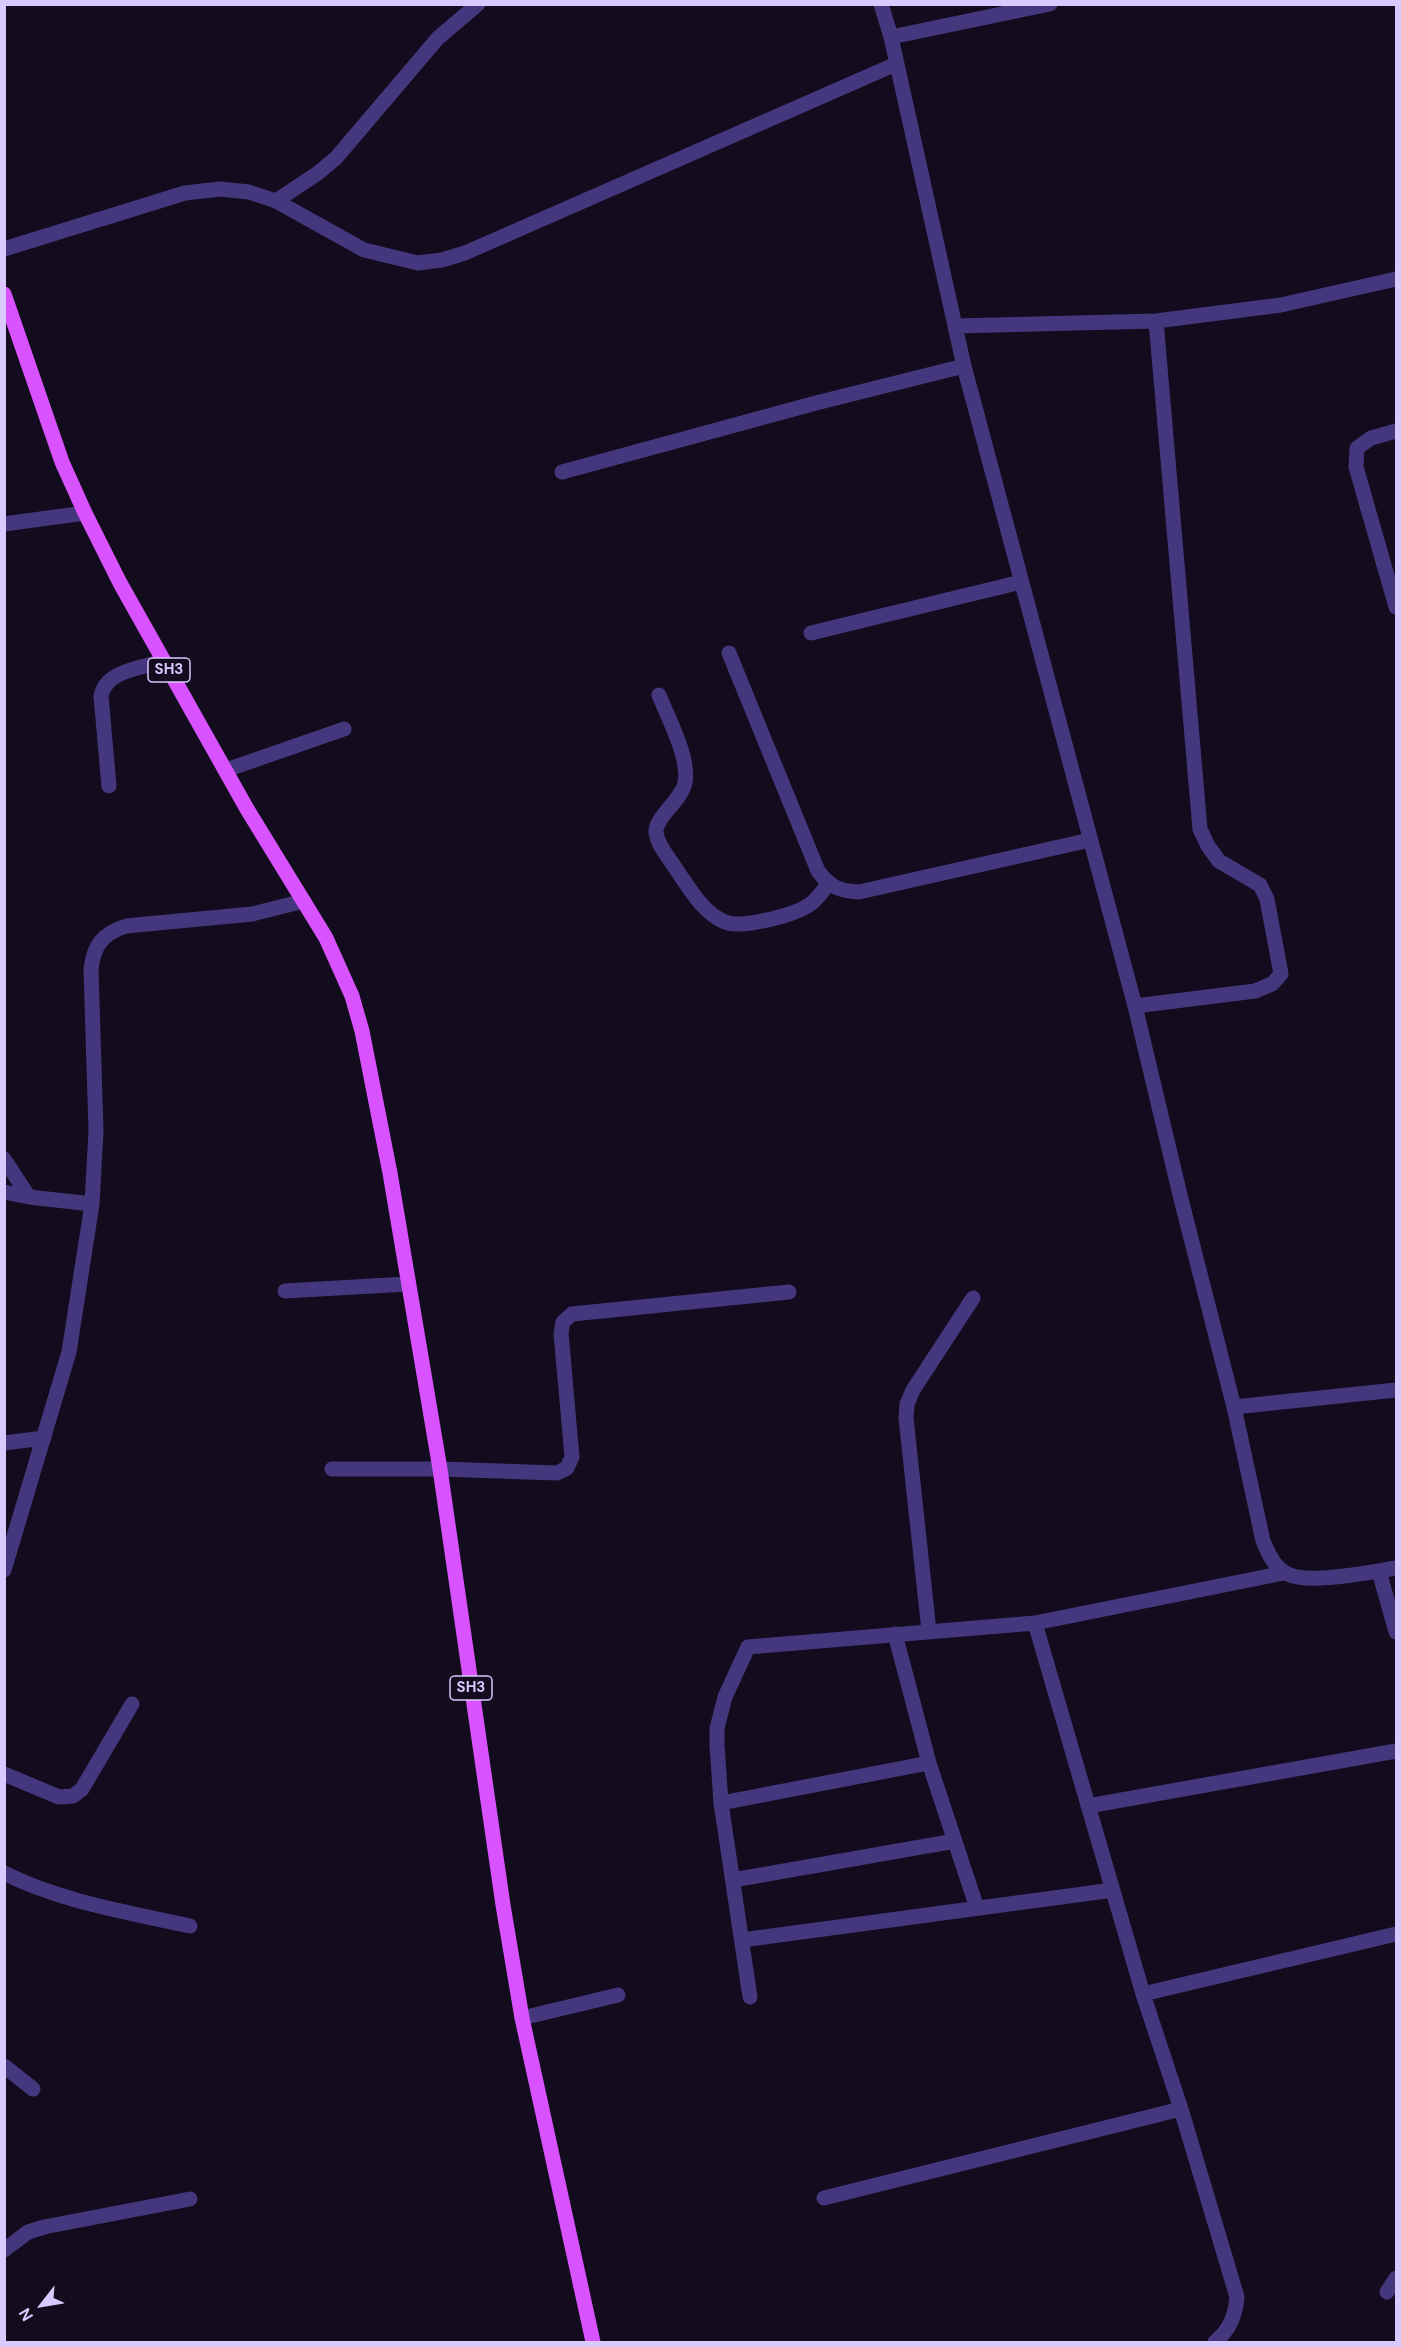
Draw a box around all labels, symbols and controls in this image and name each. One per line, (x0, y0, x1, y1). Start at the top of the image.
road number: SH3 (148, 658, 190, 682)
road number: SH3 (450, 1676, 492, 1700)
north arrow (12, 2275, 72, 2335)
text: N (14, 2304, 38, 2325)

